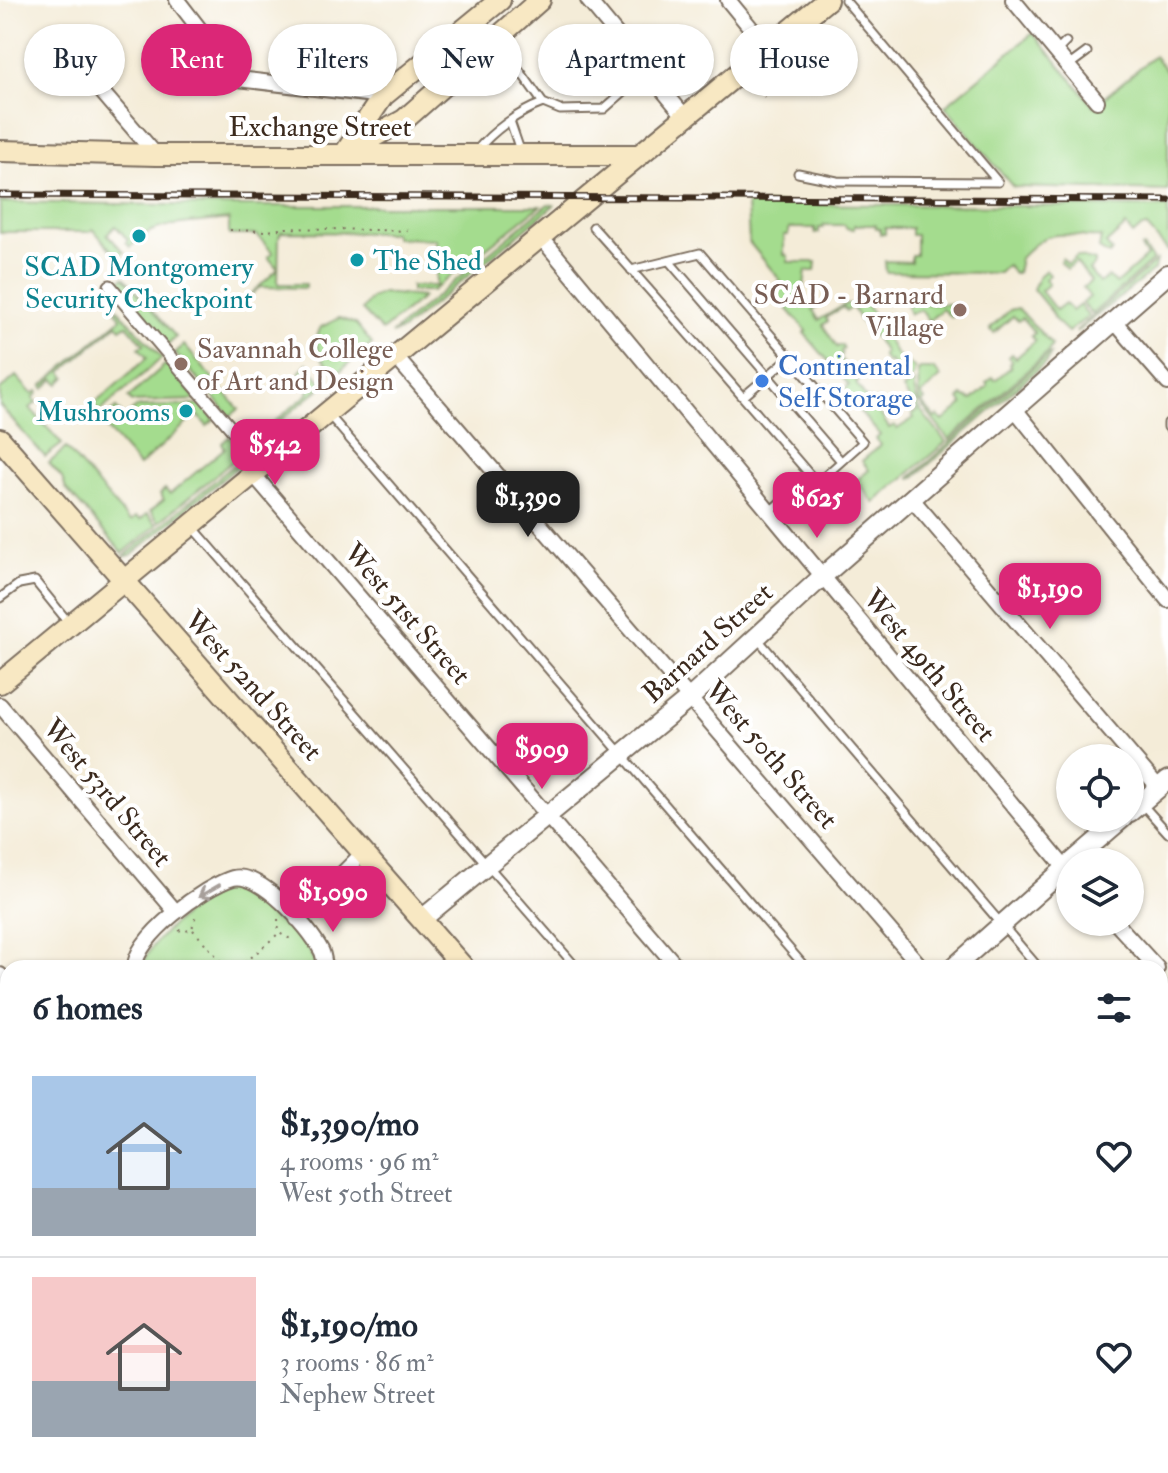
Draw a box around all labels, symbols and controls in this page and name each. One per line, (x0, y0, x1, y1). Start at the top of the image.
chip: Buy (24, 24, 125, 96)
chip: Rent (141, 24, 252, 96)
chip: Filters (268, 24, 397, 96)
chip: New (413, 24, 522, 96)
chip: Apartment (538, 24, 714, 96)
chip: House (730, 24, 858, 96)
street label: Exchange Street (228, 110, 412, 145)
marker: SCAD Montgomery Security Checkpoint (130, 227, 148, 245)
place label: The Shed (373, 244, 482, 279)
place label: SCAD Montgomery Security Checkpoint (24, 250, 254, 317)
marker: The Shed (348, 251, 366, 269)
place label: SCAD - Barnard Village (753, 278, 944, 345)
marker: SCAD - Barnard Village (951, 301, 969, 319)
place label: Savannah College of Art and Design (197, 332, 394, 399)
place label: Continental Self Storage (778, 349, 913, 416)
marker: Savannah College of Art and Design (172, 355, 190, 373)
marker: Continental Self Storage (753, 372, 771, 390)
place label: Mushrooms (36, 395, 170, 430)
marker: Mushrooms (177, 402, 195, 420)
pin: $542 (228, 419, 322, 487)
text: $542 (249, 429, 301, 461)
pin: $1,390 (463, 471, 593, 539)
pin: $625 (770, 472, 864, 540)
text: $1,390 (495, 481, 561, 513)
text: $625 (791, 482, 843, 514)
street label: West 51st Street (335, 535, 478, 692)
pin: $1,190 (985, 563, 1115, 631)
text: $1,190 (1017, 573, 1083, 605)
street label: Barnard Street (635, 575, 781, 711)
street label: West 49th Street (854, 582, 1003, 750)
street label: West 52nd Street (176, 603, 330, 768)
street label: West 50th Street (696, 673, 845, 837)
street label: West 53rd Street (34, 711, 179, 874)
pin: $909 (495, 723, 589, 791)
text: $909 (515, 733, 569, 765)
map controls (1056, 744, 1144, 936)
button: locate (1056, 744, 1144, 832)
button: layers (1056, 848, 1144, 936)
pin: $1,090 (268, 866, 398, 934)
text: $1,090 (298, 876, 368, 908)
one-way arrow (198, 884, 222, 899)
icon: filters (1092, 986, 1136, 1030)
text: 6 homes (32, 987, 143, 1030)
text: $1,390/mo (280, 1103, 419, 1146)
icon: home (96, 1108, 192, 1204)
icon: heart (1092, 1134, 1136, 1178)
text: 4 rooms · 96 m² (280, 1146, 439, 1178)
text: West 50th Street (280, 1178, 453, 1210)
text: $1,190/mo (280, 1304, 418, 1347)
icon: home (96, 1309, 192, 1405)
icon: heart (1092, 1335, 1136, 1379)
text: 3 rooms · 86 m² (280, 1347, 434, 1379)
text: Nephew Street (280, 1379, 435, 1411)

